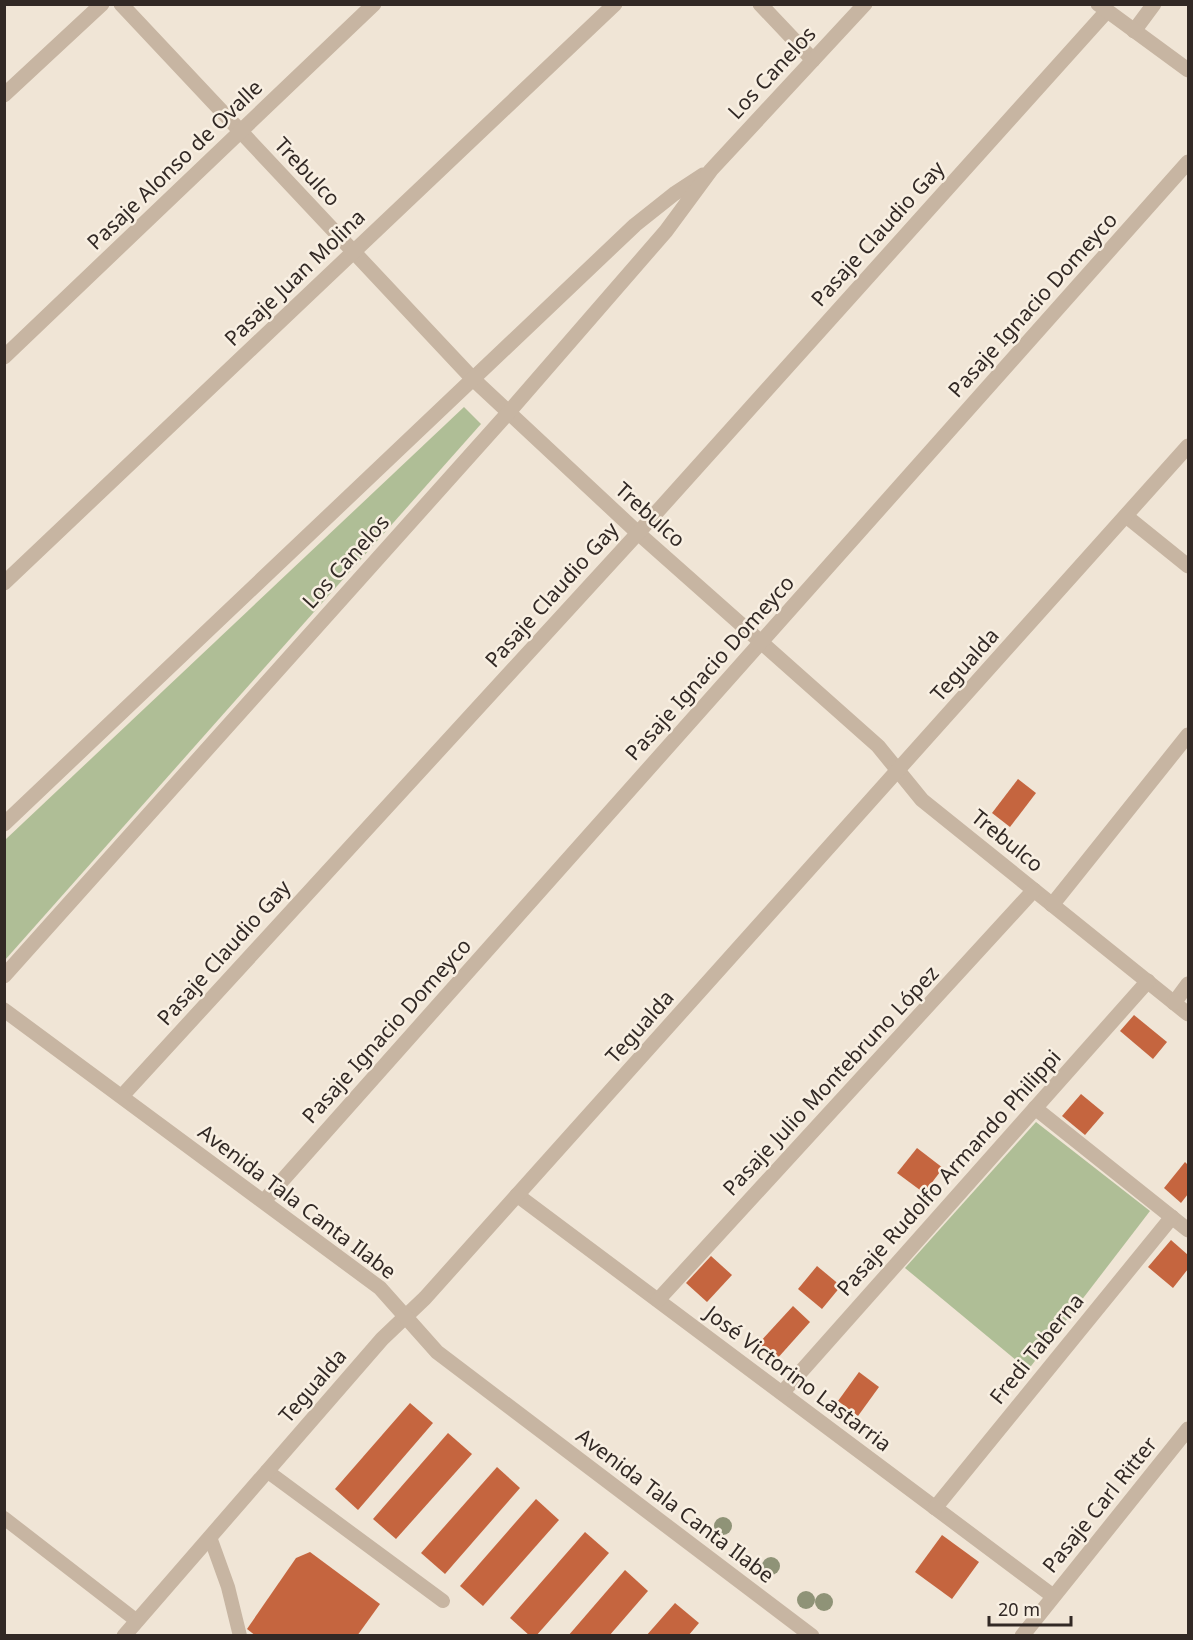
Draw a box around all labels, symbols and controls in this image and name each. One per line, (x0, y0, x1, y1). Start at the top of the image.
street label: Los Canelos (721, 20, 822, 125)
street label: Pasaje Alonso de Ovalle (81, 73, 268, 255)
street label: Trebulco (269, 131, 347, 212)
street label: Pasaje Claudio Gay (804, 154, 950, 312)
street label: Pasaje Juan Molina (218, 203, 371, 352)
street label: Pasaje Ignacio Domeyco (942, 206, 1123, 403)
street label: Trebulco (610, 475, 692, 553)
street label: Los Canelos (296, 508, 395, 614)
street label: Pasaje Claudio Gay (478, 515, 624, 673)
street label: Pasaje Ignacio Domeyco (619, 569, 800, 766)
street label: Tegualda (924, 622, 1005, 707)
street label: Trebulco (966, 803, 1049, 878)
street label: Pasaje Claudio Gay (150, 873, 296, 1031)
street label: Pasaje Ignacio Domeyco (296, 932, 477, 1129)
street label: Pasaje Julio Montebruno López (716, 959, 945, 1201)
street label: Tegualda (599, 984, 680, 1069)
street label: Pasaje Rudolfo Armando Philippi (830, 1043, 1066, 1301)
street label: Avenida Tala Canta Ilabe (193, 1118, 402, 1285)
street label: Fredi Taberna (983, 1287, 1090, 1410)
street label: José Victorino Lastarria (698, 1298, 897, 1457)
street label: Tegualda (272, 1342, 352, 1428)
street label: Avenida Tala Canta Ilabe (571, 1422, 780, 1589)
street label: Pasaje Carl Ritter (1036, 1430, 1163, 1578)
scale bar (989, 1589, 1072, 1627)
text: 20 m (998, 1597, 1040, 1621)

